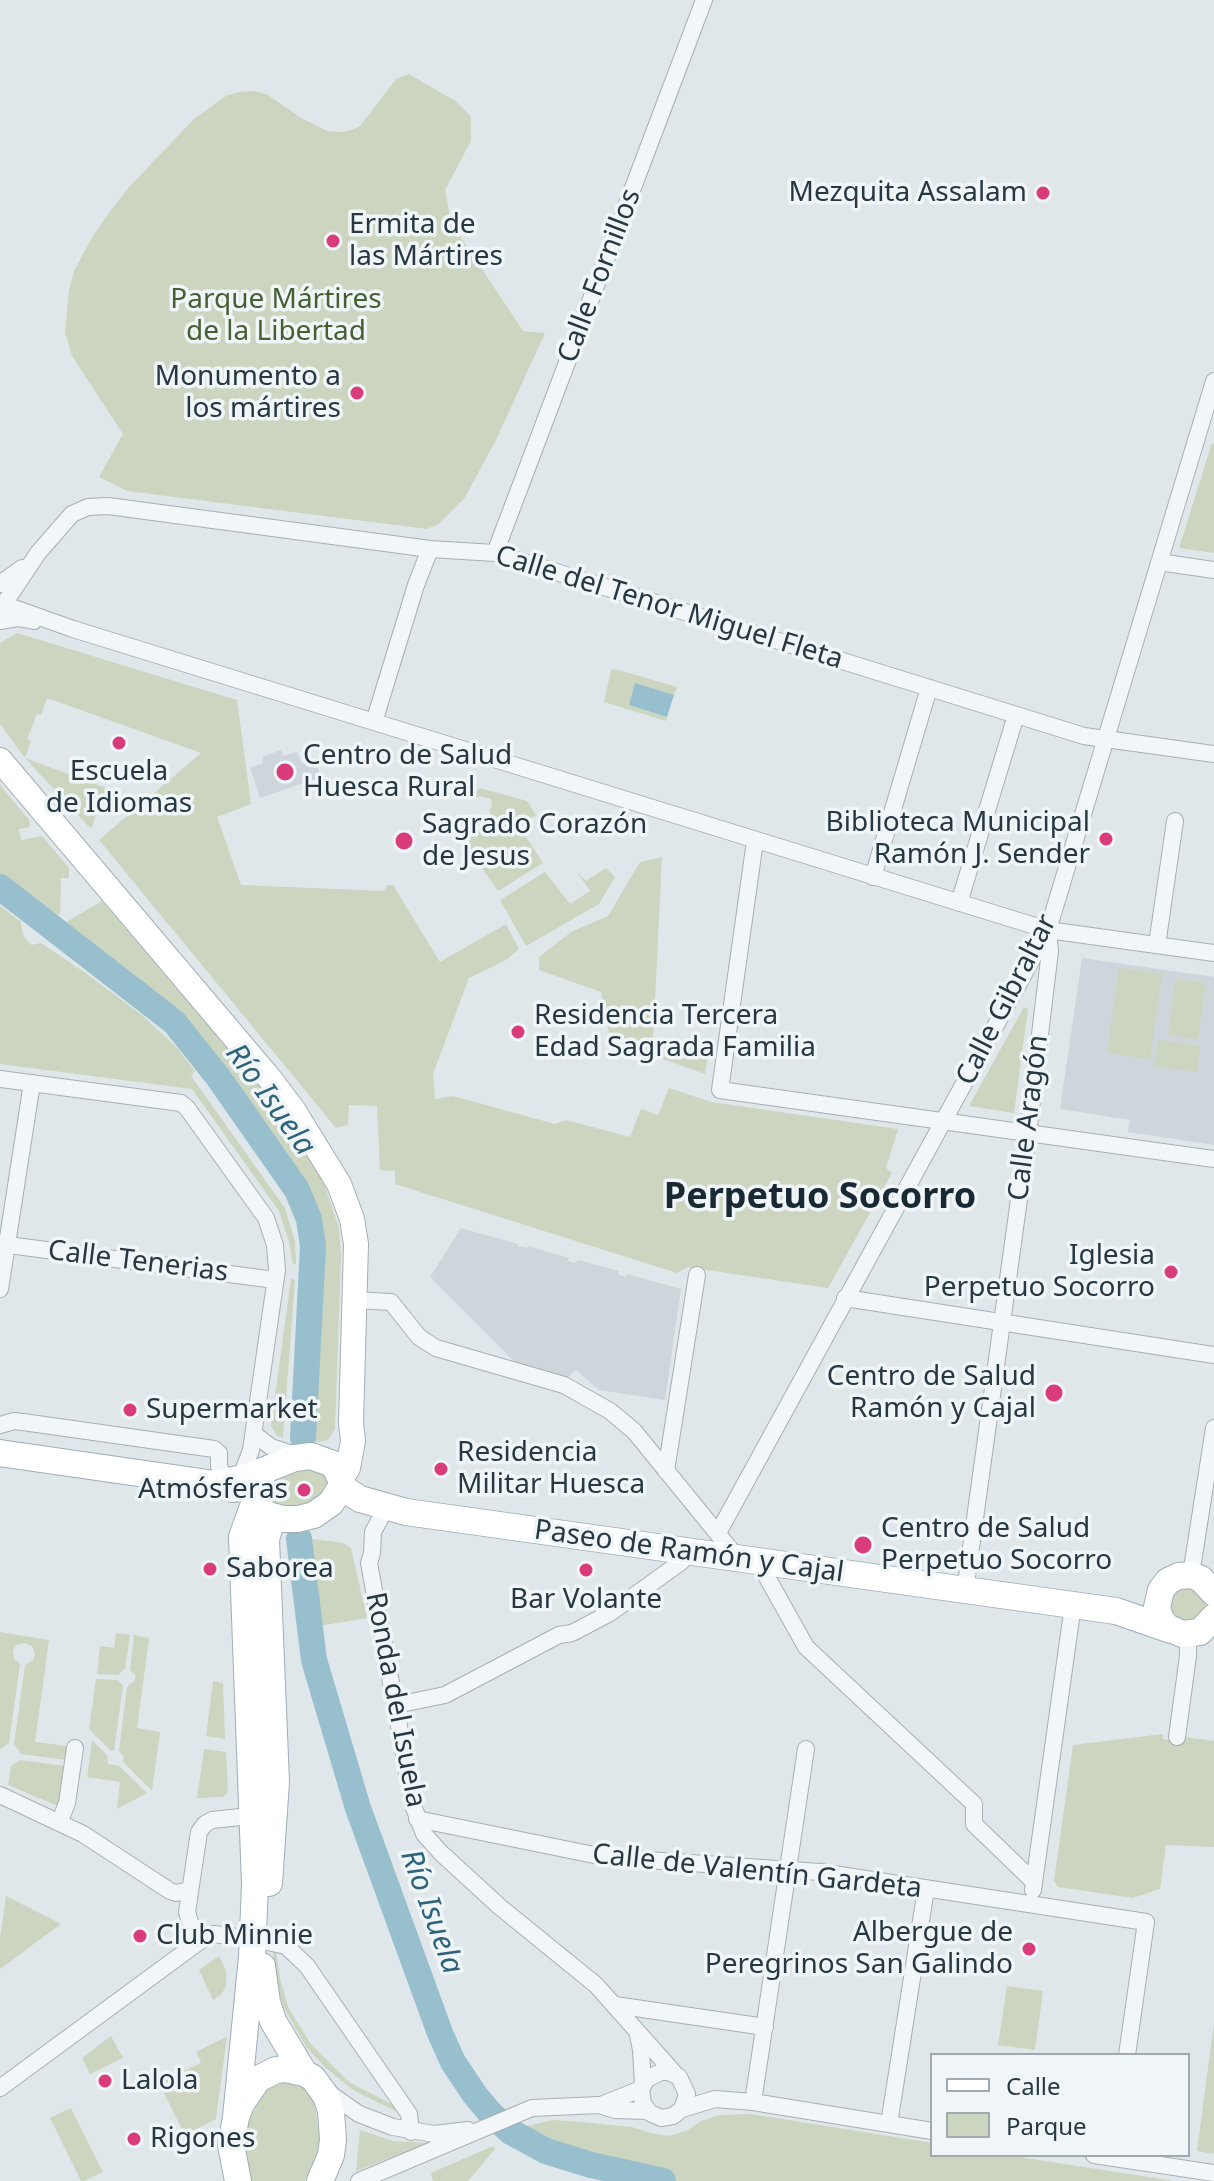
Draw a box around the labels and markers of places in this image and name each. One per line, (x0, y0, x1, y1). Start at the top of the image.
place label: Mezquita Assalam (789, 176, 1027, 210)
marker: Mezquita Assalam (1034, 184, 1052, 202)
place label: Ermita de las Mártires (349, 208, 503, 274)
marker: Ermita de las Mártires (324, 232, 342, 250)
place label: Monumento a los mártires (155, 360, 341, 426)
marker: Monumento a los mártires (348, 384, 366, 402)
marker: Escuela de Idiomas (110, 734, 128, 752)
place label: Centro de Salud Huesca Rural (303, 739, 512, 805)
place label: Escuela de Idiomas (46, 755, 192, 821)
marker: Centro de Salud Huesca Rural (274, 761, 296, 783)
place label: Biblioteca Municipal Ramón J. Sender (826, 806, 1090, 872)
place label: Sagrado Corazón de Jesus (422, 808, 647, 874)
marker: Sagrado Corazón de Jesus (393, 830, 415, 852)
marker: Biblioteca Municipal Ramón J. Sender (1097, 830, 1115, 848)
place label: Residencia Tercera Edad Sagrada Familia (534, 999, 816, 1065)
marker: Residencia Tercera Edad Sagrada Familia (509, 1023, 527, 1041)
place label: Iglesia Perpetuo Socorro (924, 1239, 1155, 1305)
marker: Iglesia Perpetuo Socorro (1162, 1263, 1180, 1281)
place label: Centro de Salud Ramón y Cajal (827, 1360, 1036, 1426)
marker: Centro de Salud Ramón y Cajal (1043, 1382, 1065, 1404)
place label: Supermarket (146, 1393, 318, 1427)
marker: Supermarket (121, 1401, 139, 1419)
place label: Residencia Militar Huesca (457, 1436, 645, 1502)
marker: Residencia Militar Huesca (432, 1460, 450, 1478)
place label: Atmósferas (138, 1473, 288, 1507)
marker: Atmósferas (295, 1481, 313, 1499)
place label: Centro de Salud Perpetuo Socorro (881, 1512, 1112, 1578)
marker: Centro de Salud Perpetuo Socorro (852, 1534, 874, 1556)
place label: Saborea (226, 1552, 334, 1586)
marker: Saborea (201, 1560, 219, 1578)
marker: Bar Volante (577, 1561, 595, 1579)
place label: Bar Volante (510, 1583, 662, 1617)
place label: Albergue de Peregrinos San Galindo (705, 1916, 1013, 1982)
place label: Club Minnie (156, 1919, 313, 1953)
marker: Club Minnie (131, 1927, 149, 1945)
marker: Albergue de Peregrinos San Galindo (1020, 1940, 1038, 1958)
place label: Lalola (121, 2064, 198, 2098)
marker: Lalola (96, 2072, 114, 2090)
place label: Rigones (150, 2122, 255, 2156)
marker: Rigones (125, 2130, 143, 2148)

